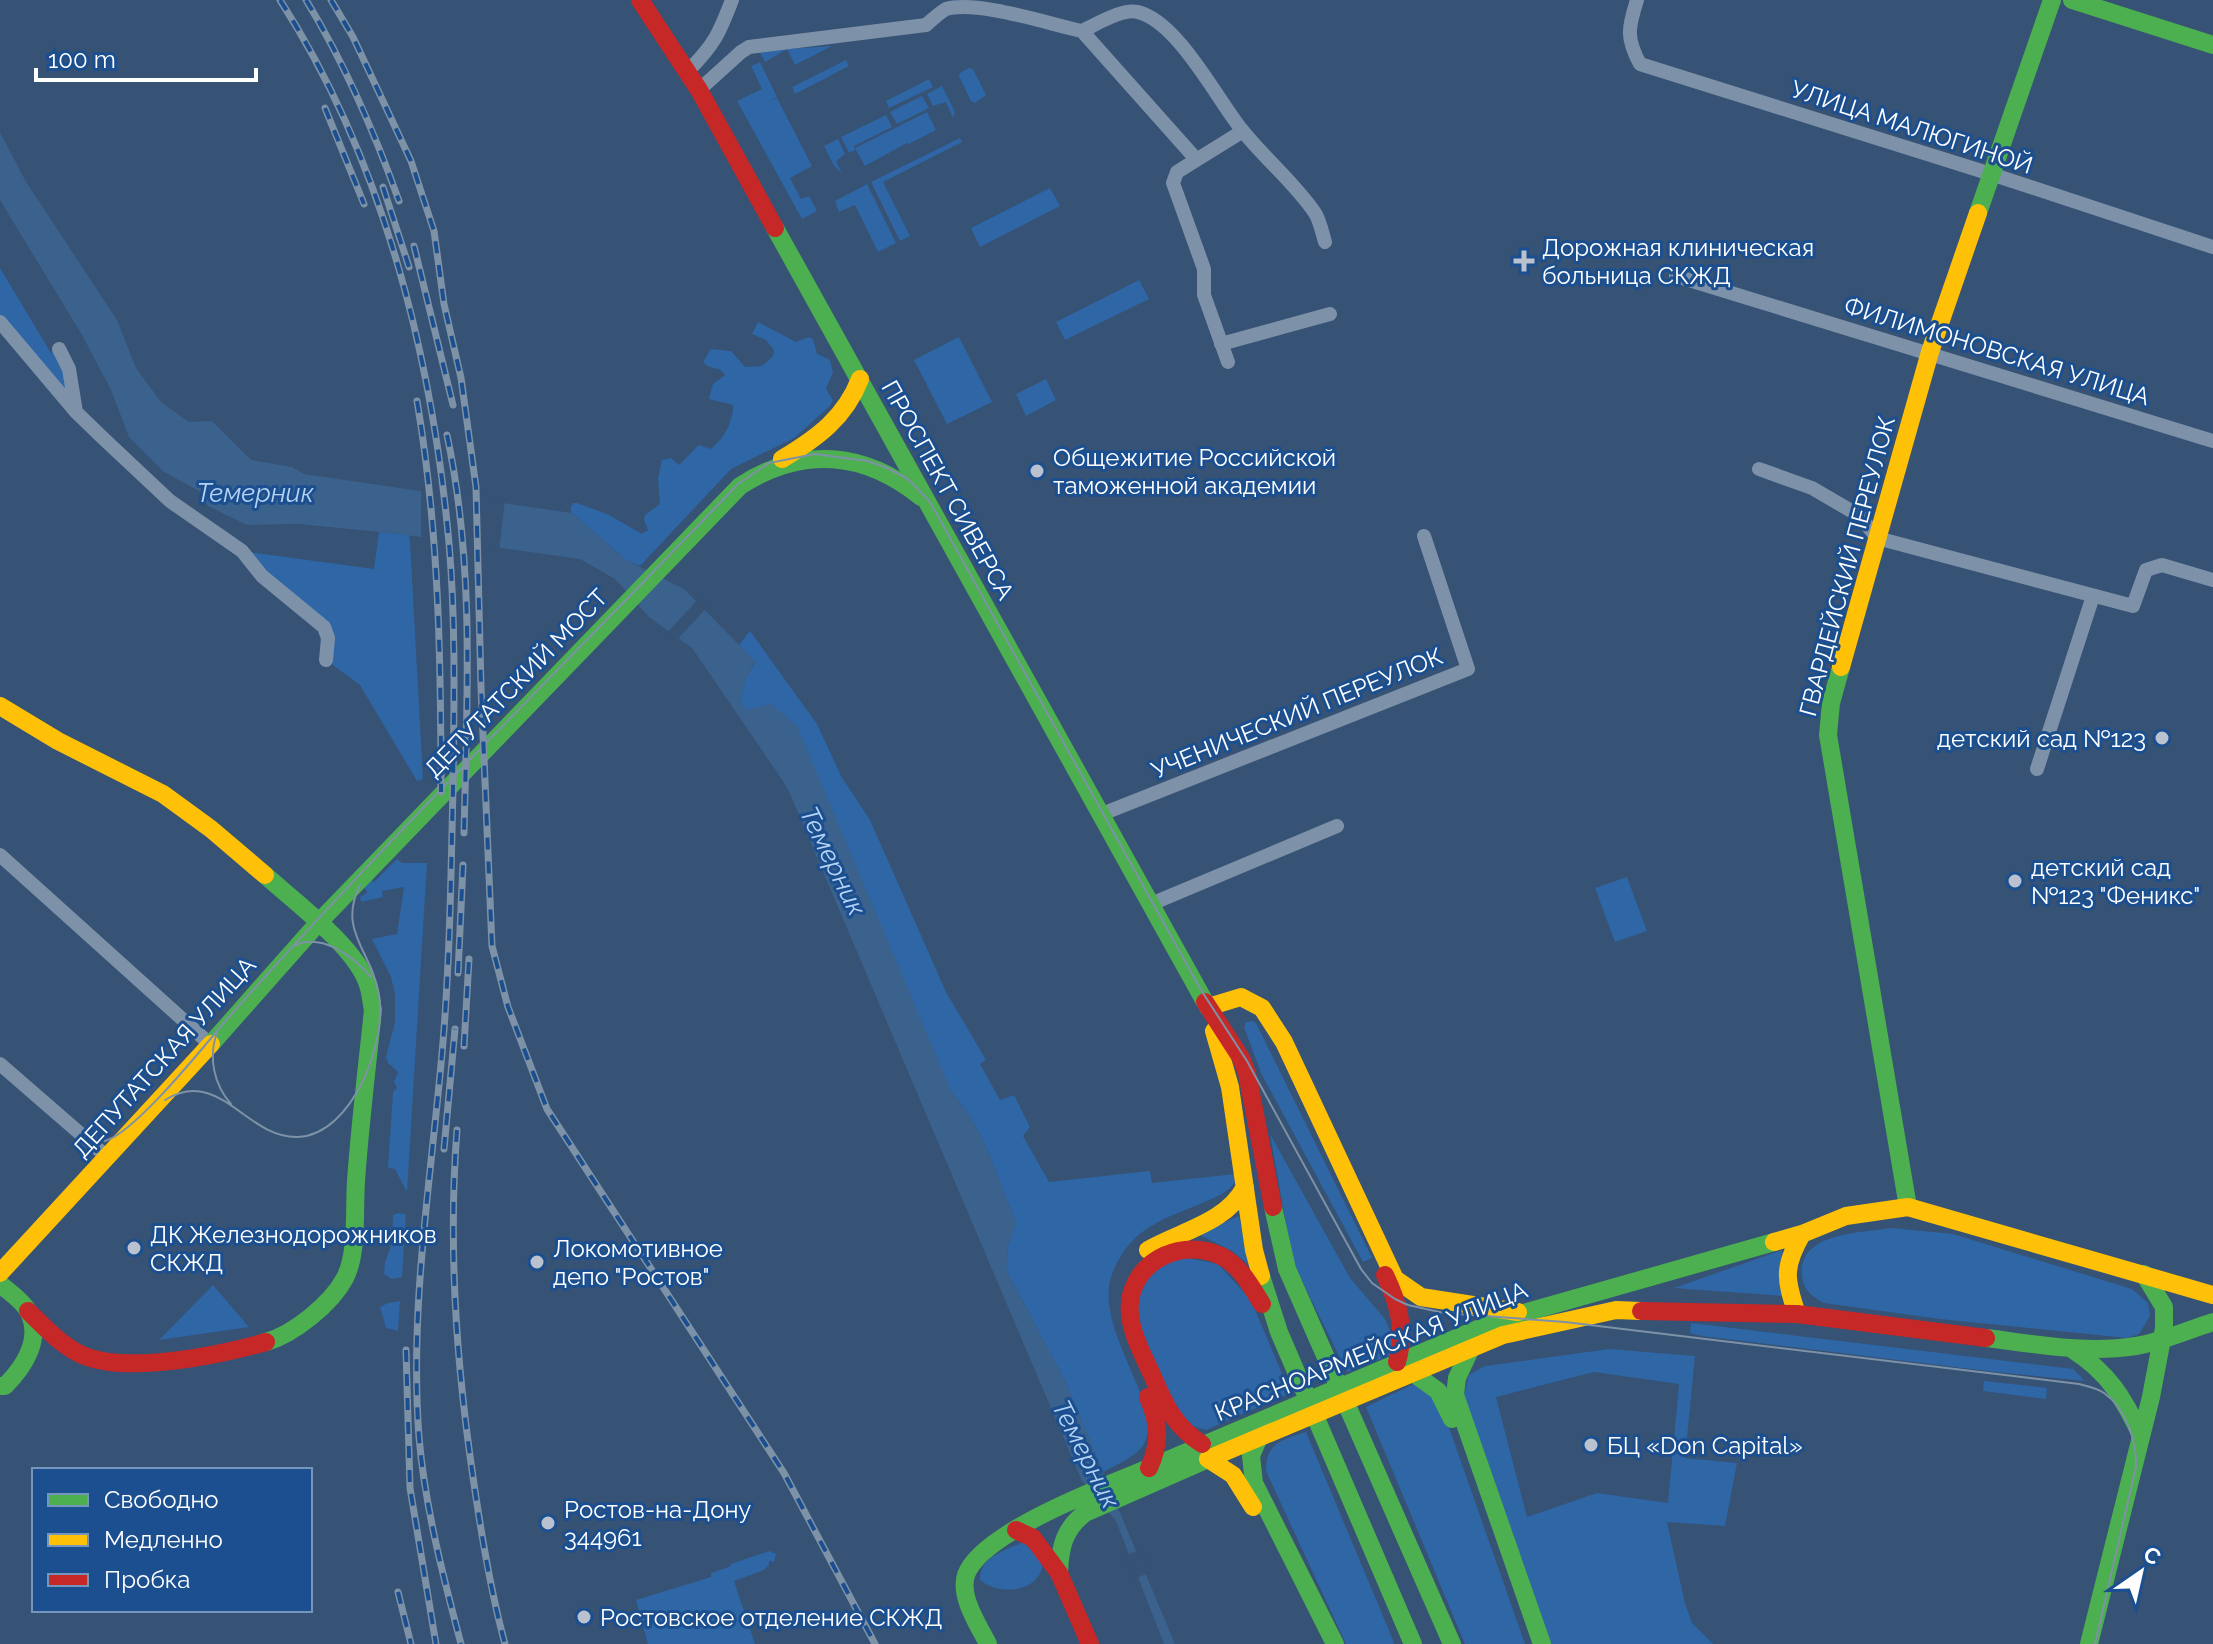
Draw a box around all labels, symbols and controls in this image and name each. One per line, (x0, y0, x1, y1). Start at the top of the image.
scale bar (36, 32, 256, 82)
text: 100 m (48, 45, 116, 74)
street label: УЛИЦА МАЛЮГИНОЙ (1787, 74, 2037, 180)
place label: Дорожная клиническая больница СКЖД (1542, 233, 1814, 290)
marker: Дорожная клиническая больница СКЖД (1513, 250, 1535, 272)
street label: ФИЛИМОНОВСКАЯ УЛИЦА (1841, 291, 2153, 411)
street label: ПРОСПЕКТ СИВЕРСА (876, 375, 1020, 605)
street label: ГВАРДЕЙСКИЙ ПЕРЕУЛОК (1793, 413, 1901, 719)
place label: Общежитие Российской таможенной академии (1053, 443, 1336, 500)
marker: Общежитие Российской таможенной академии (1028, 462, 1046, 480)
water label: Темерник (196, 478, 314, 508)
street label: ДЕПУТАТСКИЙ МОСТ (419, 583, 614, 783)
street label: УЧЕНИЧЕСКИЙ ПЕРЕУЛОК (1147, 641, 1447, 785)
place label: детский сад №123 (1937, 724, 2146, 753)
marker: детский сад №123 (2153, 729, 2171, 747)
water label: Темерник (794, 802, 872, 920)
place label: детский сад №123 "Феникс" (2031, 853, 2200, 910)
marker: детский сад №123 "Феникс" (2006, 872, 2024, 890)
street label: ДЕПУТАТСКАЯ УЛИЦА (66, 951, 262, 1163)
place label: ДК Железнодорожников СКЖД (150, 1220, 437, 1277)
place label: Локомотивное депо "Ростов" (553, 1234, 723, 1291)
marker: ДК Железнодорожников СКЖД (125, 1239, 143, 1257)
marker: Локомотивное депо "Ростов" (528, 1253, 546, 1271)
street label: КРАСНОАРМЕЙСКАЯ УЛИЦА (1210, 1275, 1532, 1427)
water label: Темерник (1046, 1395, 1126, 1513)
place label: БЦ «Don Capital» (1607, 1431, 1803, 1460)
marker: БЦ «Don Capital» (1582, 1436, 1600, 1454)
legend (32, 1468, 312, 1612)
text: Свободно (104, 1485, 219, 1514)
place label: Ростов-на-Дону 344961 (564, 1495, 751, 1552)
marker: Ростов-на-Дону 344961 (539, 1514, 557, 1532)
text: Медленно (104, 1525, 223, 1554)
north arrow (2101, 1532, 2181, 1612)
text: С (2139, 1540, 2166, 1570)
text: Пробка (104, 1565, 190, 1594)
place label: Ростовское отделение СКЖД (600, 1603, 942, 1632)
marker: Ростовское отделение СКЖД (575, 1608, 593, 1626)

